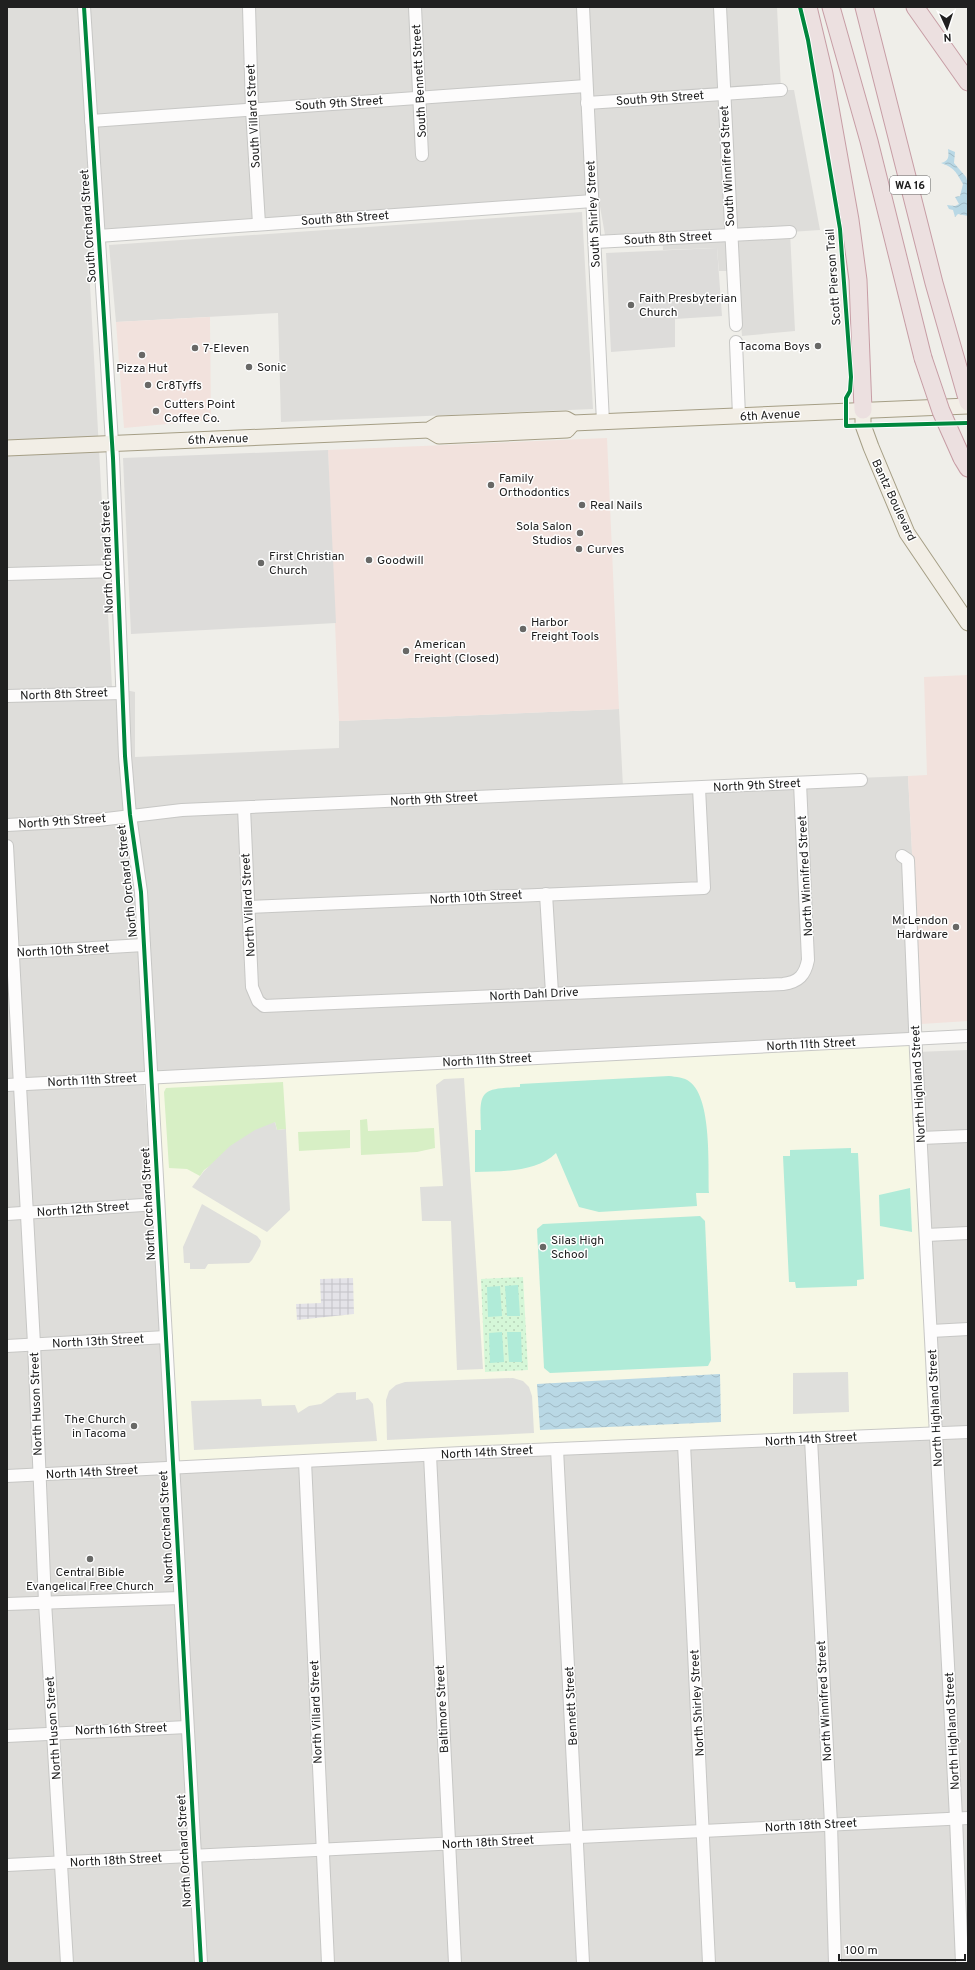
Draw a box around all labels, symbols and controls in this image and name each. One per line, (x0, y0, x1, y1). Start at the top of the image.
north arrow (927, 8, 967, 48)
street label: South Bennett Street (409, 24, 431, 138)
text: N (943, 30, 952, 44)
street label: South Villard Street (243, 63, 265, 169)
street label: South 9th Street (615, 88, 705, 110)
street label: South 9th Street (294, 93, 384, 115)
street label: South Winnifred Street (717, 105, 739, 227)
street label: South Shirley Street (583, 160, 605, 268)
street label: South Orchard Street (77, 169, 101, 283)
road number: WA 16 (890, 176, 930, 194)
street label: South 8th Street (300, 208, 390, 230)
street label: Scott Pierson Trail (823, 228, 845, 326)
street label: South 8th Street (624, 229, 713, 249)
place label: Faith Presbyterian Church (639, 291, 737, 321)
marker: Faith Presbyterian Church (626, 300, 636, 310)
place label: Tacoma Boys (739, 339, 810, 355)
place label: 7-Eleven (203, 341, 249, 357)
marker: Tacoma Boys (813, 341, 823, 351)
marker: 7-Eleven (190, 343, 200, 353)
marker: Pizza Hut (137, 350, 147, 360)
place label: Sonic (257, 360, 286, 376)
place label: Pizza Hut (116, 361, 168, 377)
marker: Sonic (244, 362, 254, 372)
place label: Cr8Tyffs (156, 378, 202, 394)
marker: Cr8Tyffs (143, 380, 153, 390)
place label: Cutters Point Coffee Co. (164, 397, 235, 427)
marker: Cutters Point Coffee Co. (151, 406, 161, 416)
street label: 6th Avenue (739, 406, 801, 426)
street label: 6th Avenue (187, 431, 249, 449)
street label: Bantz Boulevard (867, 457, 919, 544)
place label: Family Orthodontics (499, 471, 570, 501)
marker: Family Orthodontics (486, 480, 496, 490)
place label: Real Nails (590, 498, 643, 514)
street label: North Orchard Street (98, 500, 118, 614)
marker: Real Nails (577, 500, 587, 510)
place label: Sola Salon Studios (516, 519, 572, 549)
marker: Sola Salon Studios (575, 528, 585, 538)
place label: Curves (587, 542, 624, 558)
marker: Curves (574, 544, 584, 554)
place label: First Christian Church (269, 549, 345, 579)
place label: Goodwill (377, 553, 424, 569)
marker: Goodwill (364, 555, 374, 565)
marker: First Christian Church (256, 558, 266, 568)
place label: Harbor Freight Tools (531, 615, 599, 645)
marker: Harbor Freight Tools (518, 624, 528, 634)
place label: American Freight (Closed) (414, 637, 499, 667)
marker: American Freight (Closed) (401, 646, 411, 656)
street label: North 8th Street (20, 685, 108, 705)
street label: North 9th Street (713, 776, 801, 796)
street label: North 9th Street (390, 790, 478, 810)
street label: North 9th Street (18, 811, 106, 833)
street label: North Winnifred Street (795, 815, 817, 937)
street label: North Orchard Street (114, 824, 142, 938)
street label: North Villard Street (238, 853, 260, 957)
street label: North 10th Street (429, 888, 523, 908)
place label: McLendon Hardware (892, 913, 948, 943)
marker: McLendon Hardware (951, 922, 961, 932)
street label: North 10th Street (16, 941, 110, 961)
street label: North Dahl Drive (489, 985, 579, 1005)
street label: North Highland Street (908, 1025, 930, 1143)
street label: North 11th Street (766, 1035, 856, 1055)
street label: North 11th Street (442, 1051, 532, 1071)
street label: North 11th Street (47, 1071, 137, 1091)
street label: North Orchard Street (138, 1147, 160, 1261)
street label: North 12th Street (36, 1199, 130, 1221)
place label: Silas High School (551, 1233, 604, 1263)
marker: Silas High School (538, 1242, 548, 1252)
street label: North 13th Street (52, 1332, 145, 1352)
street label: North Highland Street (925, 1349, 947, 1467)
street label: North Huson Street (27, 1352, 47, 1456)
place label: The Church in Tacoma (64, 1412, 126, 1442)
marker: The Church in Tacoma (129, 1421, 139, 1431)
street label: North 14th Street (764, 1430, 858, 1450)
street label: North 14th Street (440, 1443, 534, 1463)
street label: North 14th Street (45, 1463, 139, 1483)
street label: North Orchard Street (156, 1470, 178, 1584)
marker: Central Bible Evangelical Free Church (85, 1554, 95, 1564)
place label: Central Bible Evangelical Free Church (26, 1565, 154, 1595)
street label: North Winnifred Street (814, 1640, 836, 1762)
street label: North Shirley Street (687, 1649, 709, 1757)
street label: North Villard Street (307, 1660, 327, 1764)
street label: Baltimore Street (433, 1664, 453, 1754)
street label: Bennett Street (562, 1666, 582, 1746)
street label: North Highland Street (942, 1672, 964, 1790)
street label: North Huson Street (42, 1676, 66, 1780)
street label: North 16th Street (75, 1720, 168, 1740)
street label: North Orchard Street (174, 1794, 196, 1908)
street label: North 18th Street (765, 1816, 858, 1836)
street label: North 18th Street (442, 1833, 535, 1853)
street label: North 18th Street (70, 1851, 163, 1871)
scale bar (839, 1936, 965, 1962)
text: 100 m (845, 1943, 878, 1959)

